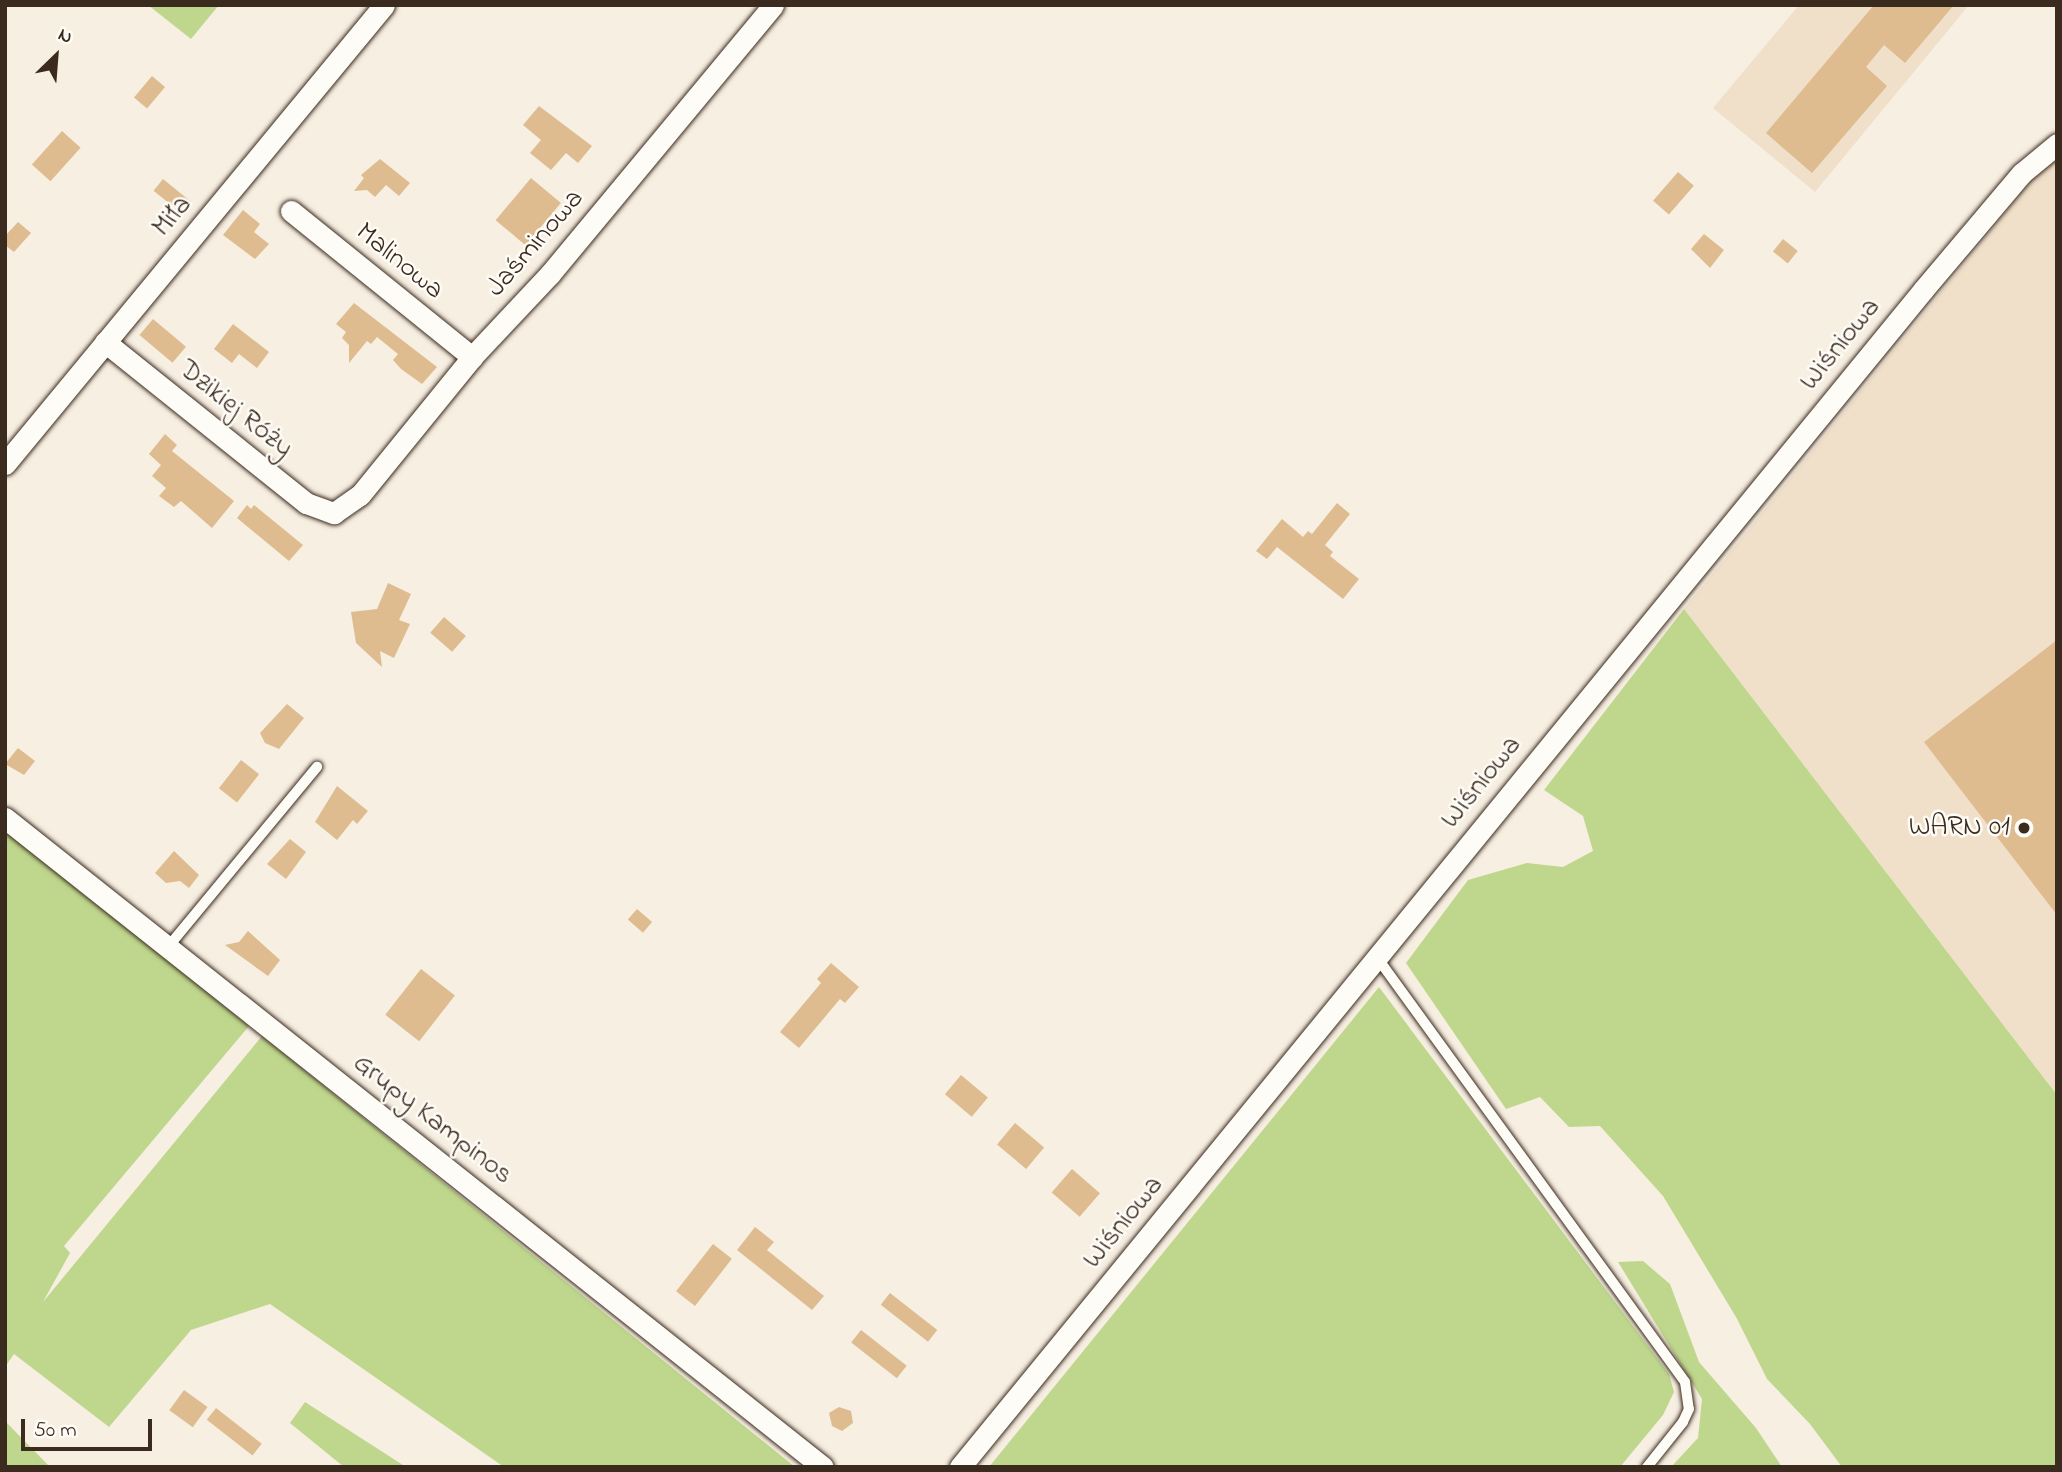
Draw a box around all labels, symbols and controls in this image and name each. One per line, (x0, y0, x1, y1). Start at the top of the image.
north arrow (21, 21, 91, 91)
text: N (54, 22, 77, 51)
street label: Jaśminowa (480, 183, 592, 305)
street label: Miła (146, 190, 200, 244)
street label: Malinowa (348, 216, 450, 308)
street label: Wiśniowa (1794, 292, 1888, 398)
street label: Dzikiej Róży (171, 354, 299, 466)
street label: Wiśniowa (1435, 730, 1529, 836)
place label: WARN 01 (1909, 811, 2010, 845)
marker: WARN 01 (2016, 820, 2032, 836)
street label: Grupy Kampinos (346, 1047, 518, 1193)
street label: Wiśniowa (1077, 1170, 1171, 1276)
scale bar (24, 1406, 156, 1450)
text: 50 m (34, 1416, 77, 1446)

